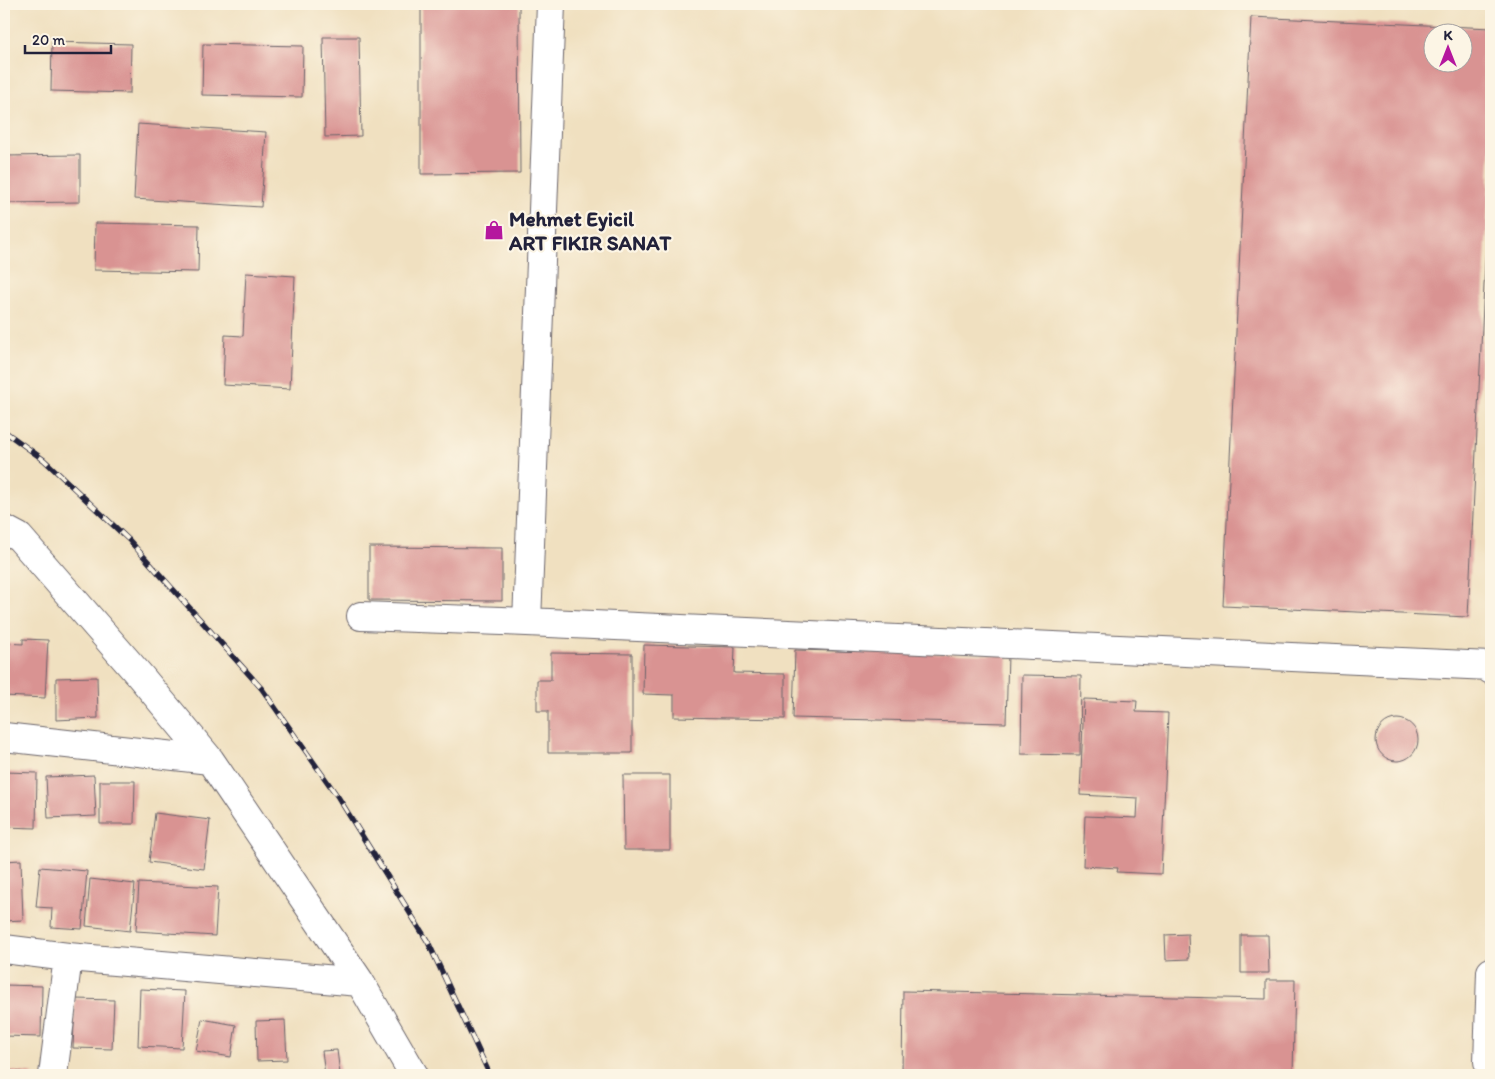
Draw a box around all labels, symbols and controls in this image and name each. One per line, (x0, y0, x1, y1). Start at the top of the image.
scale bar (25, 22, 111, 54)
north arrow (1422, 22, 1472, 72)
text: K (1444, 27, 1454, 44)
text: 20 m (32, 31, 66, 49)
place label: Mehmet Eyicil ART FIKIR SANAT (508, 206, 672, 255)
shop icon: Mehmet Eyicil ART FIKIR SANAT (483, 219, 505, 241)

